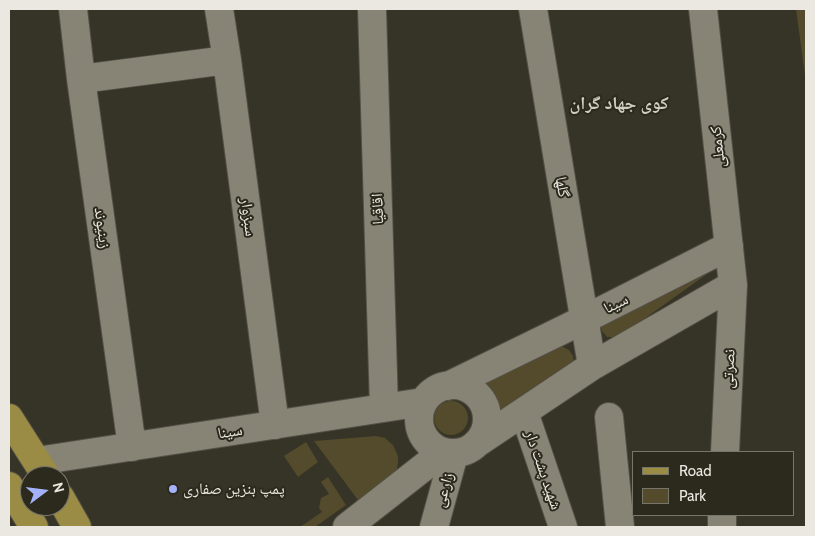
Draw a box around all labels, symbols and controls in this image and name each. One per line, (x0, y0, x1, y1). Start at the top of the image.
district label: کوی جهاد گران (569, 93, 669, 115)
street label: کرمعلی (706, 125, 730, 169)
street label: گلها (551, 175, 573, 199)
street label: اقاقیا (368, 193, 388, 225)
street label: سبزوار (236, 196, 260, 238)
street label: زینیوند (90, 206, 114, 250)
street label: سینا (601, 290, 631, 318)
street label: نصرتی (718, 349, 740, 389)
street label: سینا (216, 421, 244, 443)
street label: شهید پشت دار (520, 428, 566, 512)
legend (632, 451, 795, 516)
text: Road (679, 462, 712, 480)
north arrow (20, 466, 70, 516)
street label: زارعی (430, 470, 458, 510)
place label: پمپ بنزین صفاری (183, 479, 285, 499)
text: N (49, 480, 68, 494)
marker: پمپ بنزین صفاری (167, 483, 179, 495)
text: Park (679, 487, 706, 505)

